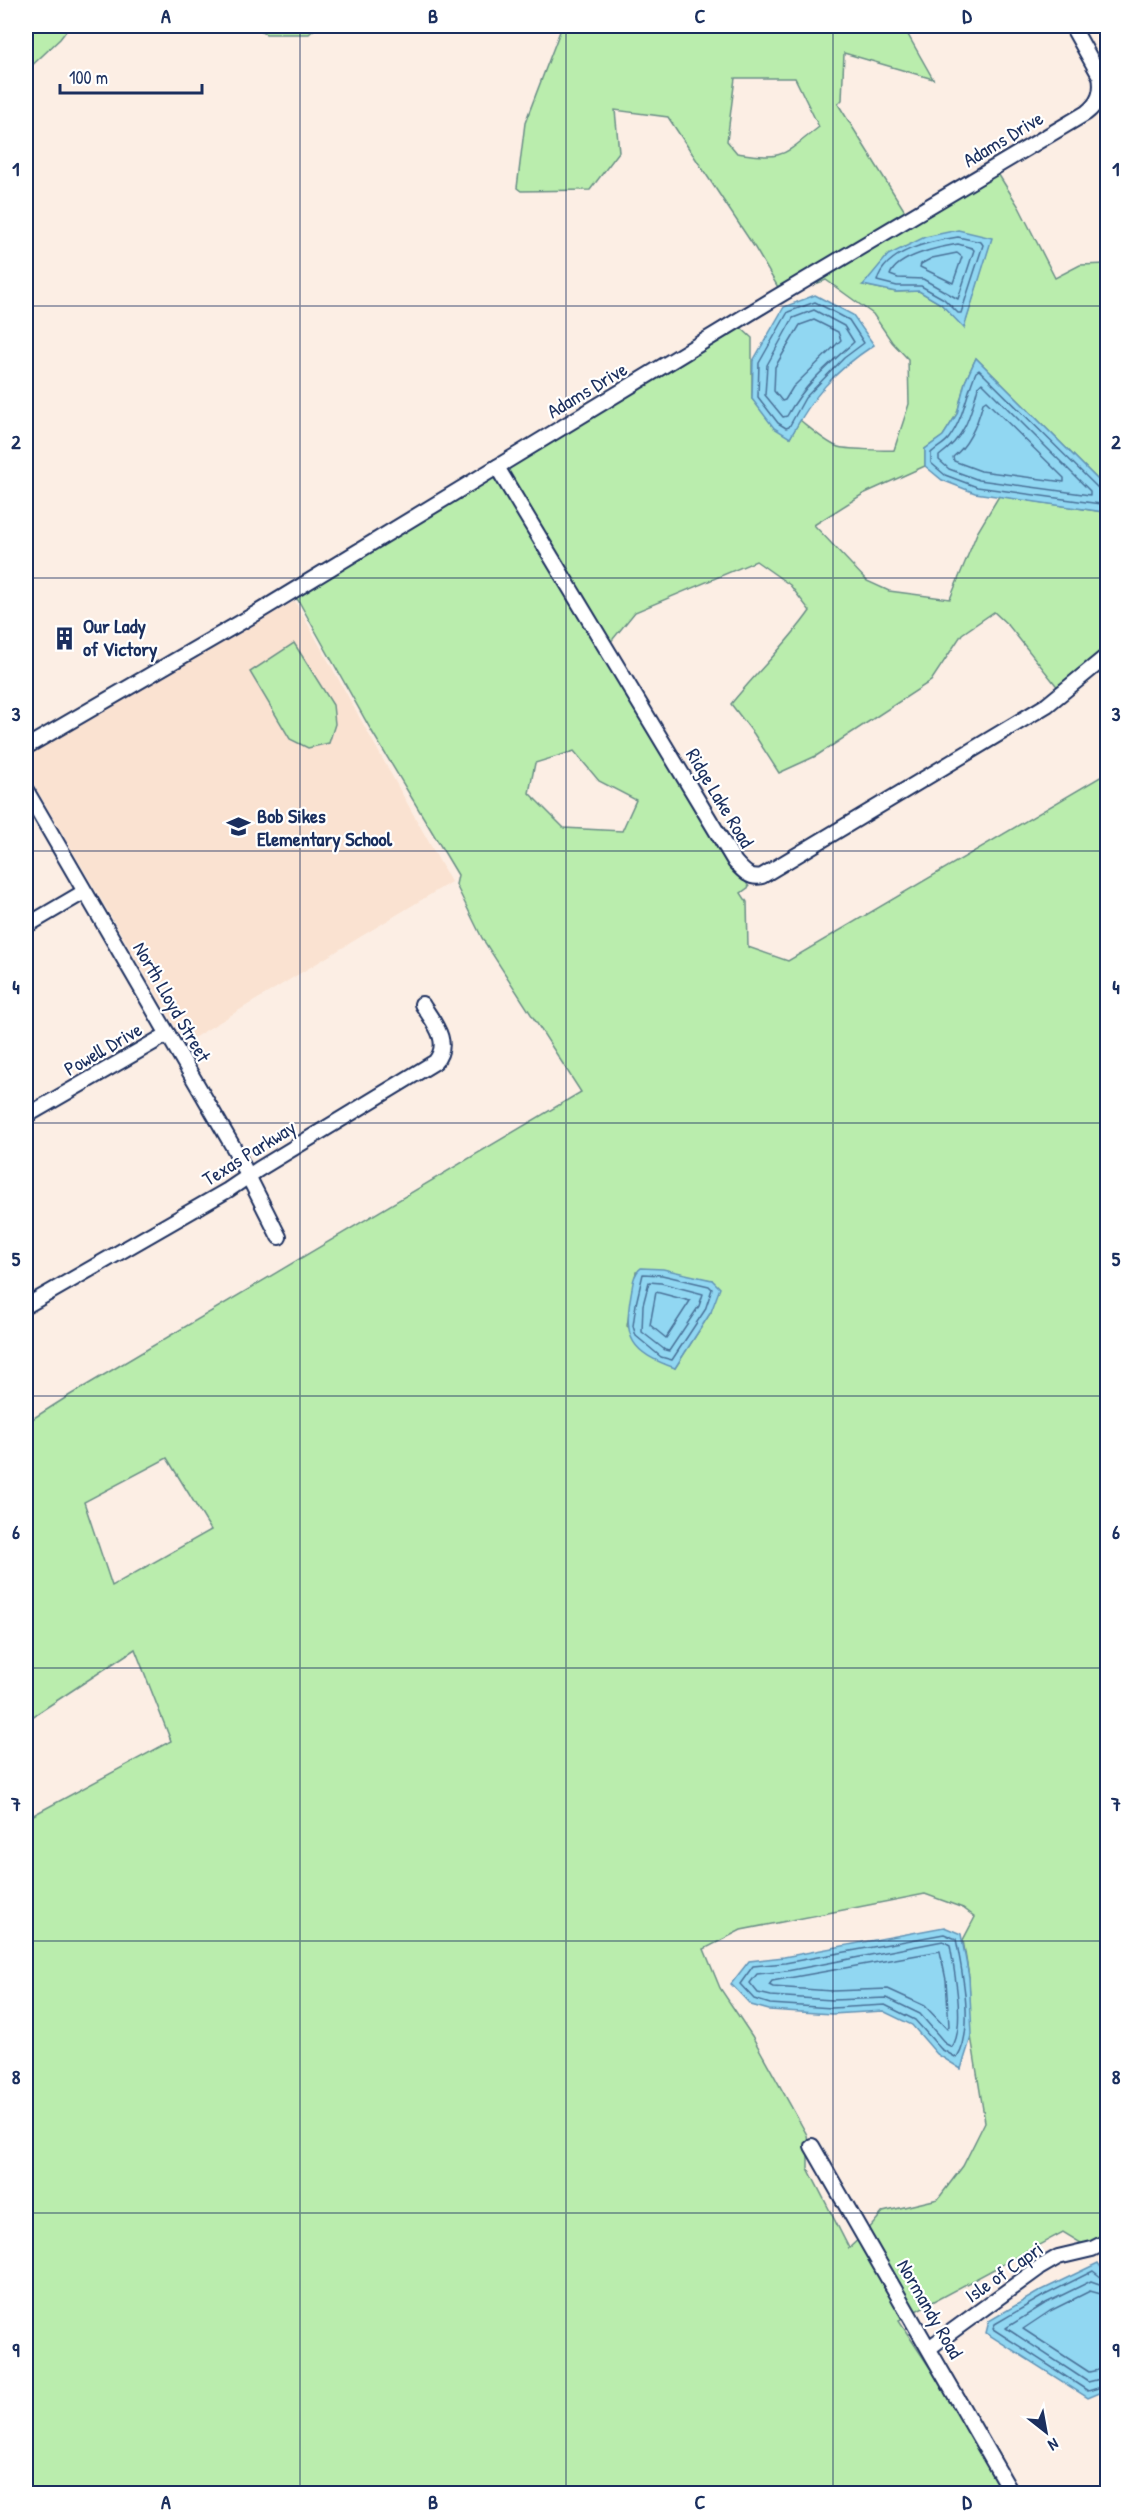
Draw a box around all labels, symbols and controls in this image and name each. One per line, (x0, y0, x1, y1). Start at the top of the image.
text: A (161, 2, 171, 29)
text: B (428, 2, 438, 29)
text: C (695, 2, 706, 29)
text: D (962, 2, 972, 29)
scale bar (60, 57, 202, 95)
text: 100 m (69, 65, 108, 90)
street label: Adams Drive (958, 104, 1048, 173)
text: 1 (12, 155, 20, 182)
text: 1 (1112, 155, 1120, 182)
street label: Adams Drive (542, 355, 632, 424)
text: 2 (11, 428, 21, 455)
text: 2 (1111, 428, 1121, 455)
place label: Our Lady of Victory (83, 612, 158, 663)
building icon: Our Lady of Victory (52, 625, 78, 651)
text: 3 (12, 700, 21, 727)
text: 3 (1112, 700, 1121, 727)
street label: Ridge Lake Road (680, 743, 761, 853)
place label: Bob Sikes Elementary School (257, 802, 393, 853)
school or university icon: Bob Sikes Elementary School (226, 814, 252, 840)
street label: North Lloyd Street (127, 937, 218, 1068)
text: 4 (12, 973, 20, 1000)
text: 4 (1112, 973, 1120, 1000)
street label: Powell Drive (59, 1015, 147, 1082)
street label: Texas Parkway (197, 1113, 301, 1192)
text: 5 (12, 1245, 21, 1272)
text: 5 (1112, 1245, 1121, 1272)
text: 6 (12, 1518, 20, 1545)
text: 6 (1112, 1518, 1120, 1545)
text: 7 (10, 1790, 21, 1817)
text: 7 (1110, 1790, 1121, 1817)
text: 8 (12, 2063, 21, 2090)
text: 8 (1112, 2063, 1121, 2090)
street label: Isle of Capri (959, 2235, 1048, 2308)
street label: Normandy Road (891, 2254, 970, 2364)
text: 9 (12, 2336, 20, 2363)
text: 9 (1112, 2336, 1120, 2363)
north arrow (1016, 2402, 1076, 2462)
text: N (1044, 2433, 1063, 2457)
text: A (161, 2488, 171, 2515)
text: B (428, 2488, 438, 2515)
text: C (695, 2488, 706, 2515)
text: D (962, 2488, 972, 2515)

